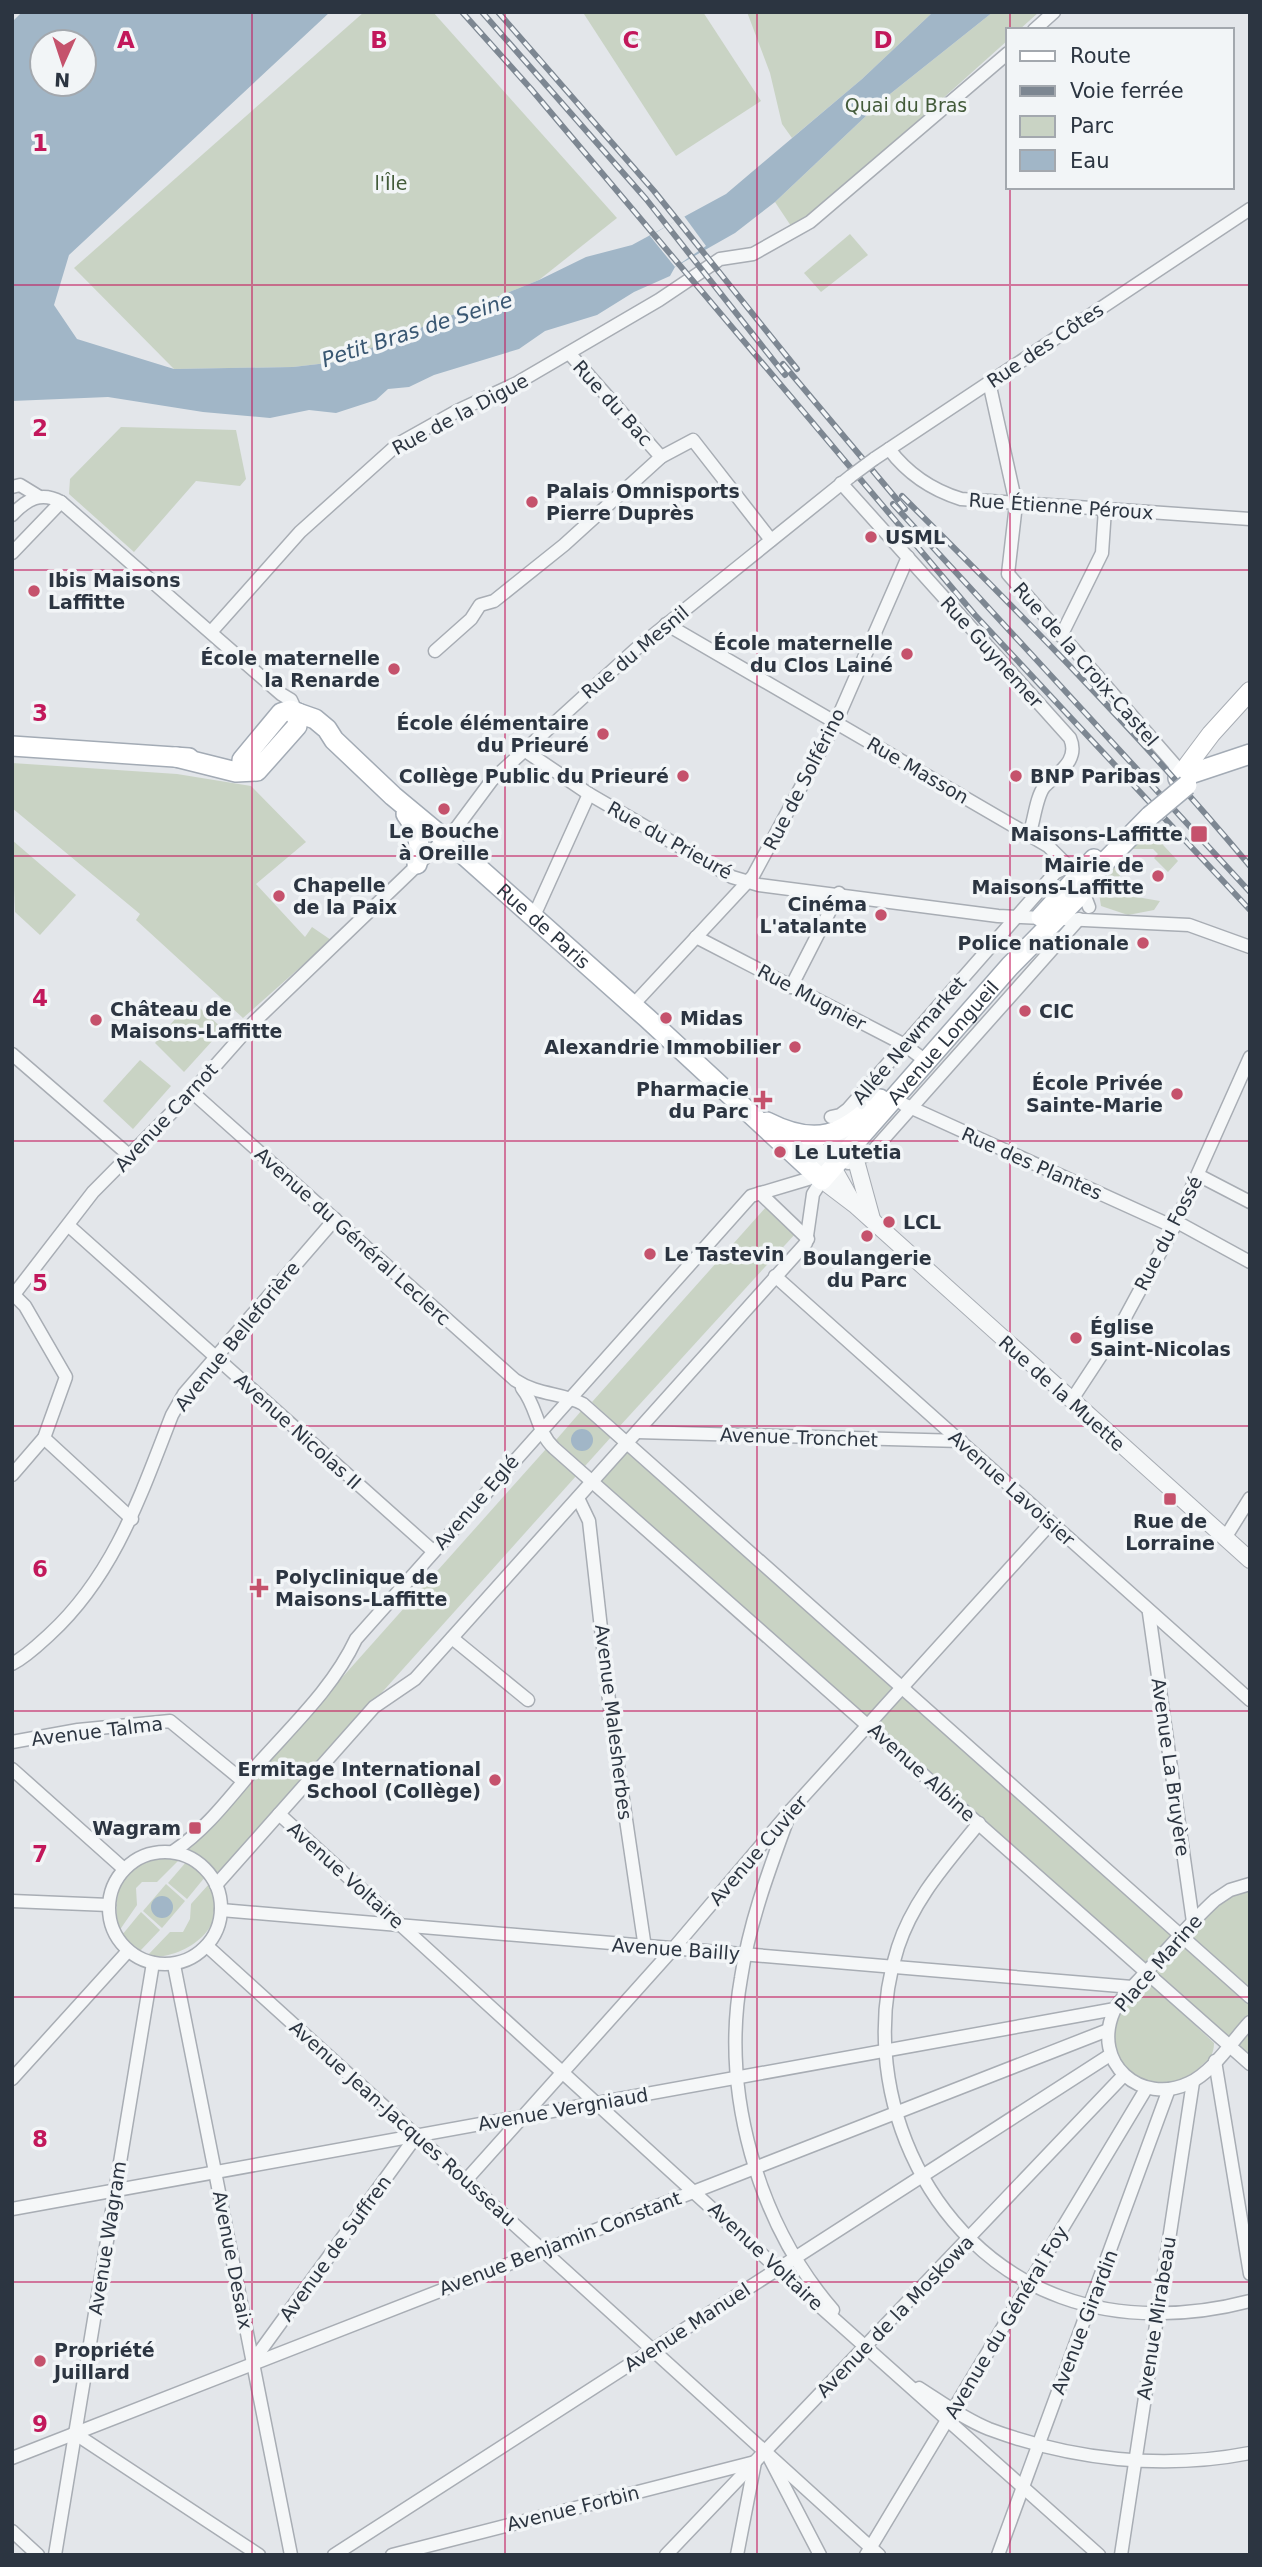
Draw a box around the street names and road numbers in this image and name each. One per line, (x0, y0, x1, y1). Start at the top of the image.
street label: Rue des Côtes (983, 298, 1107, 392)
street label: Rue du Bac (569, 356, 657, 450)
street label: Rue de la Digue (388, 369, 532, 459)
street label: Rue Étienne Péroux (968, 489, 1154, 523)
street label: Rue de la Croix-Castel (1009, 578, 1163, 750)
street label: Rue Guynemer (936, 592, 1048, 712)
street label: Rue du Mesnil (577, 601, 693, 703)
street label: Rue de Solférino (759, 705, 849, 853)
street label: Rue Masson (863, 732, 973, 808)
street label: Rue du Prieuré (604, 797, 736, 883)
street label: Rue de Paris (493, 879, 595, 973)
street label: Rue Mugnier (754, 959, 870, 1035)
street label: Allée Newmarket (848, 972, 970, 1108)
street label: Avenue Longueil (883, 976, 1003, 1109)
street label: Avenue Carnot (110, 1058, 222, 1176)
street label: Rue des Plantes (958, 1122, 1106, 1204)
street label: Avenue du Général Leclerc (251, 1143, 455, 1329)
street label: Rue du Fossé (1130, 1172, 1206, 1294)
street label: Avenue Belleforière (170, 1257, 304, 1415)
street label: Rue de la Muette (995, 1331, 1129, 1455)
street label: Avenue Nicolas II (230, 1369, 366, 1493)
street label: Avenue Tronchet (720, 1423, 878, 1451)
street label: Avenue Lavoisier (945, 1426, 1080, 1550)
street label: Avenue Eglé (429, 1450, 523, 1554)
street label: Avenue Malesherbes (591, 1623, 637, 1821)
street label: Avenue La Bruyère (1148, 1676, 1194, 1858)
street label: Avenue Talma (30, 1712, 164, 1750)
street label: Avenue Albine (864, 1718, 980, 1826)
street label: Avenue Cuvier (704, 1791, 812, 1909)
street label: Avenue Voltaire (283, 1817, 409, 1933)
street label: Place Marine (1110, 1910, 1206, 2016)
street label: Avenue Bailly (611, 1934, 741, 1964)
street label: Avenue Jean-Jacques Rousseau (286, 2016, 520, 2230)
street label: Avenue Vergniaud (476, 2083, 650, 2135)
street label: Avenue Wagram (84, 2159, 130, 2317)
street label: Avenue de Suffren (275, 2171, 395, 2325)
street label: Avenue Benjamin Constant (436, 2187, 684, 2299)
street label: Avenue Desaix (209, 2189, 257, 2331)
street label: Avenue Voltaire (704, 2197, 828, 2315)
street label: Avenue du Général Foy (940, 2222, 1072, 2422)
street label: Avenue de la Moskowa (812, 2231, 978, 2401)
street label: Avenue Mirabeau (1132, 2235, 1180, 2401)
street label: Avenue Girardin (1046, 2247, 1122, 2397)
street label: Avenue Manuel (620, 2278, 754, 2376)
street label: Avenue Forbin (505, 2481, 641, 2535)

